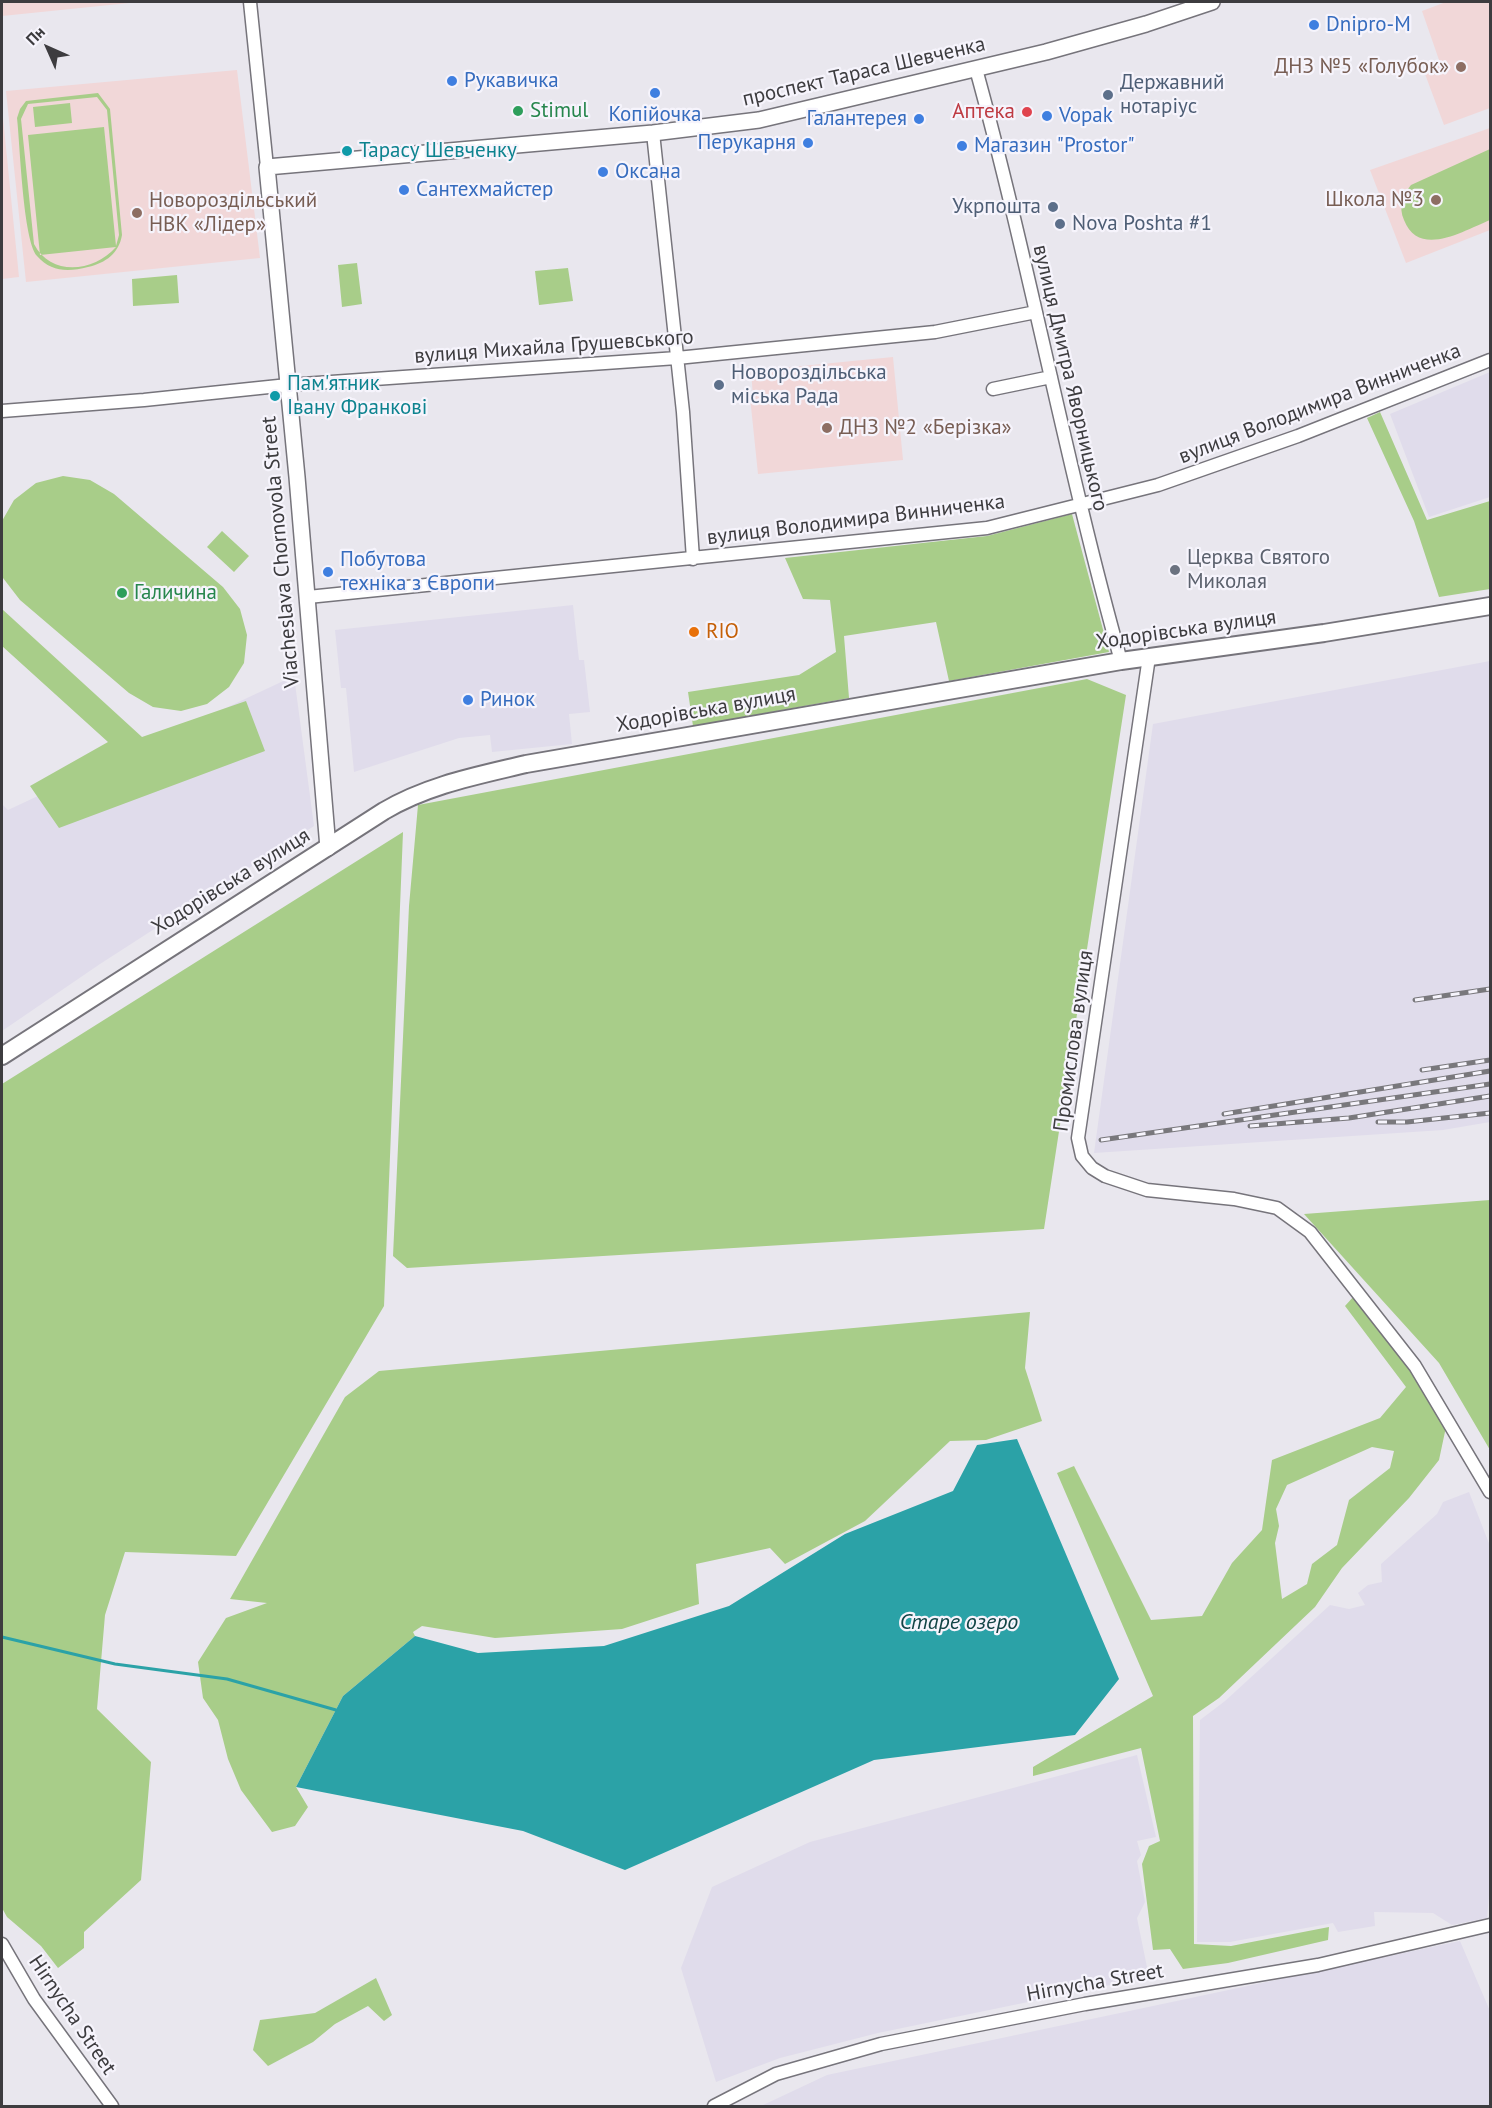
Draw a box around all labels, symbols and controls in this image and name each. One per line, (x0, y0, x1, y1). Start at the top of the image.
place label: Dnipro-M (1326, 12, 1411, 38)
north arrow (18, 18, 78, 78)
marker: Dnipro-M (1307, 18, 1321, 32)
text: Пн (22, 22, 49, 49)
street label: проспект Тараса Шевченка (740, 32, 988, 112)
place label: ДНЗ №5 «Голубок» (1274, 54, 1449, 80)
marker: ДНЗ №5 «Голубок» (1454, 60, 1468, 74)
place label: Рукавичка (464, 68, 559, 94)
place label: Державний нотаріус (1120, 70, 1224, 120)
marker: Рукавичка (445, 74, 459, 88)
marker: Копійочка (648, 86, 662, 100)
marker: Державний нотаріус (1101, 88, 1115, 102)
place label: Stimul (530, 98, 588, 124)
place label: Аптека (952, 99, 1015, 125)
place label: Копійочка (608, 102, 702, 128)
place label: Vopak (1059, 103, 1113, 129)
marker: Stimul (511, 104, 525, 118)
marker: Аптека (1020, 105, 1034, 119)
place label: Галантерея (807, 106, 907, 132)
marker: Vopak (1040, 109, 1054, 123)
marker: Галантерея (912, 112, 926, 126)
place label: Перукарня (697, 130, 796, 156)
place label: Магазин "Prostor" (974, 133, 1134, 159)
marker: Перукарня (801, 136, 815, 150)
place label: Тарасу Шевченку (359, 138, 517, 164)
marker: Магазин "Prostor" (955, 139, 969, 153)
marker: Тарасу Шевченку (340, 144, 354, 158)
place label: Оксана (615, 159, 681, 185)
marker: Оксана (596, 165, 610, 179)
place label: Сантехмайстер (416, 177, 553, 203)
marker: Сантехмайстер (397, 183, 411, 197)
place label: Школа №3 (1325, 187, 1424, 213)
place label: Новороздільський НВК «Лідер» (149, 188, 317, 238)
marker: Школа №3 (1429, 193, 1443, 207)
place label: Укрпошта (952, 194, 1041, 220)
marker: Укрпошта (1046, 200, 1060, 214)
marker: Новороздільський НВК «Лідер» (130, 206, 144, 220)
place label: Nova Poshta #1 (1072, 211, 1212, 237)
marker: Nova Poshta #1 (1053, 217, 1067, 231)
street label: вулиця Дмитра Яворницького (1027, 242, 1113, 514)
street label: вулиця Михайла Грушевського (414, 325, 694, 369)
street label: вулиця Володимира Винниченка (1175, 338, 1465, 470)
place label: Новороздільська міська Рада (731, 360, 887, 410)
place label: Пам'ятник Івану Франкові (287, 371, 427, 421)
marker: Новороздільська міська Рада (712, 378, 726, 392)
marker: Пам'ятник Івану Франкові (268, 389, 282, 403)
street label: Viacheslava Chornovola Street (257, 415, 305, 689)
place label: ДНЗ №2 «Берізка» (839, 415, 1012, 441)
marker: ДНЗ №2 «Берізка» (820, 421, 834, 435)
street label: вулиця Володимира Винниченка (706, 489, 1006, 551)
place label: Церква Святого Миколая (1187, 545, 1330, 595)
place label: Побутова техніка з Європи (340, 547, 495, 597)
marker: Церква Святого Миколая (1168, 563, 1182, 577)
marker: Побутова техніка з Європи (321, 565, 335, 579)
place label: Галичина (134, 580, 217, 606)
marker: Галичина (115, 586, 129, 600)
street label: Ходорівська вулиця (1094, 605, 1278, 655)
place label: RIO (706, 619, 739, 645)
marker: RIO (687, 625, 701, 639)
street label: Ходорівська вулиця (614, 682, 798, 738)
place label: Ринок (480, 687, 535, 713)
marker: Ринок (461, 693, 475, 707)
street label: Ходорівська вулиця (147, 823, 315, 941)
street label: Промислова вулиця (1049, 949, 1099, 1133)
water label: Старе озеро (900, 1610, 1018, 1636)
street label: Hirnycha Street (23, 1951, 121, 2079)
street label: Hirnycha Street (1025, 1959, 1165, 2007)

